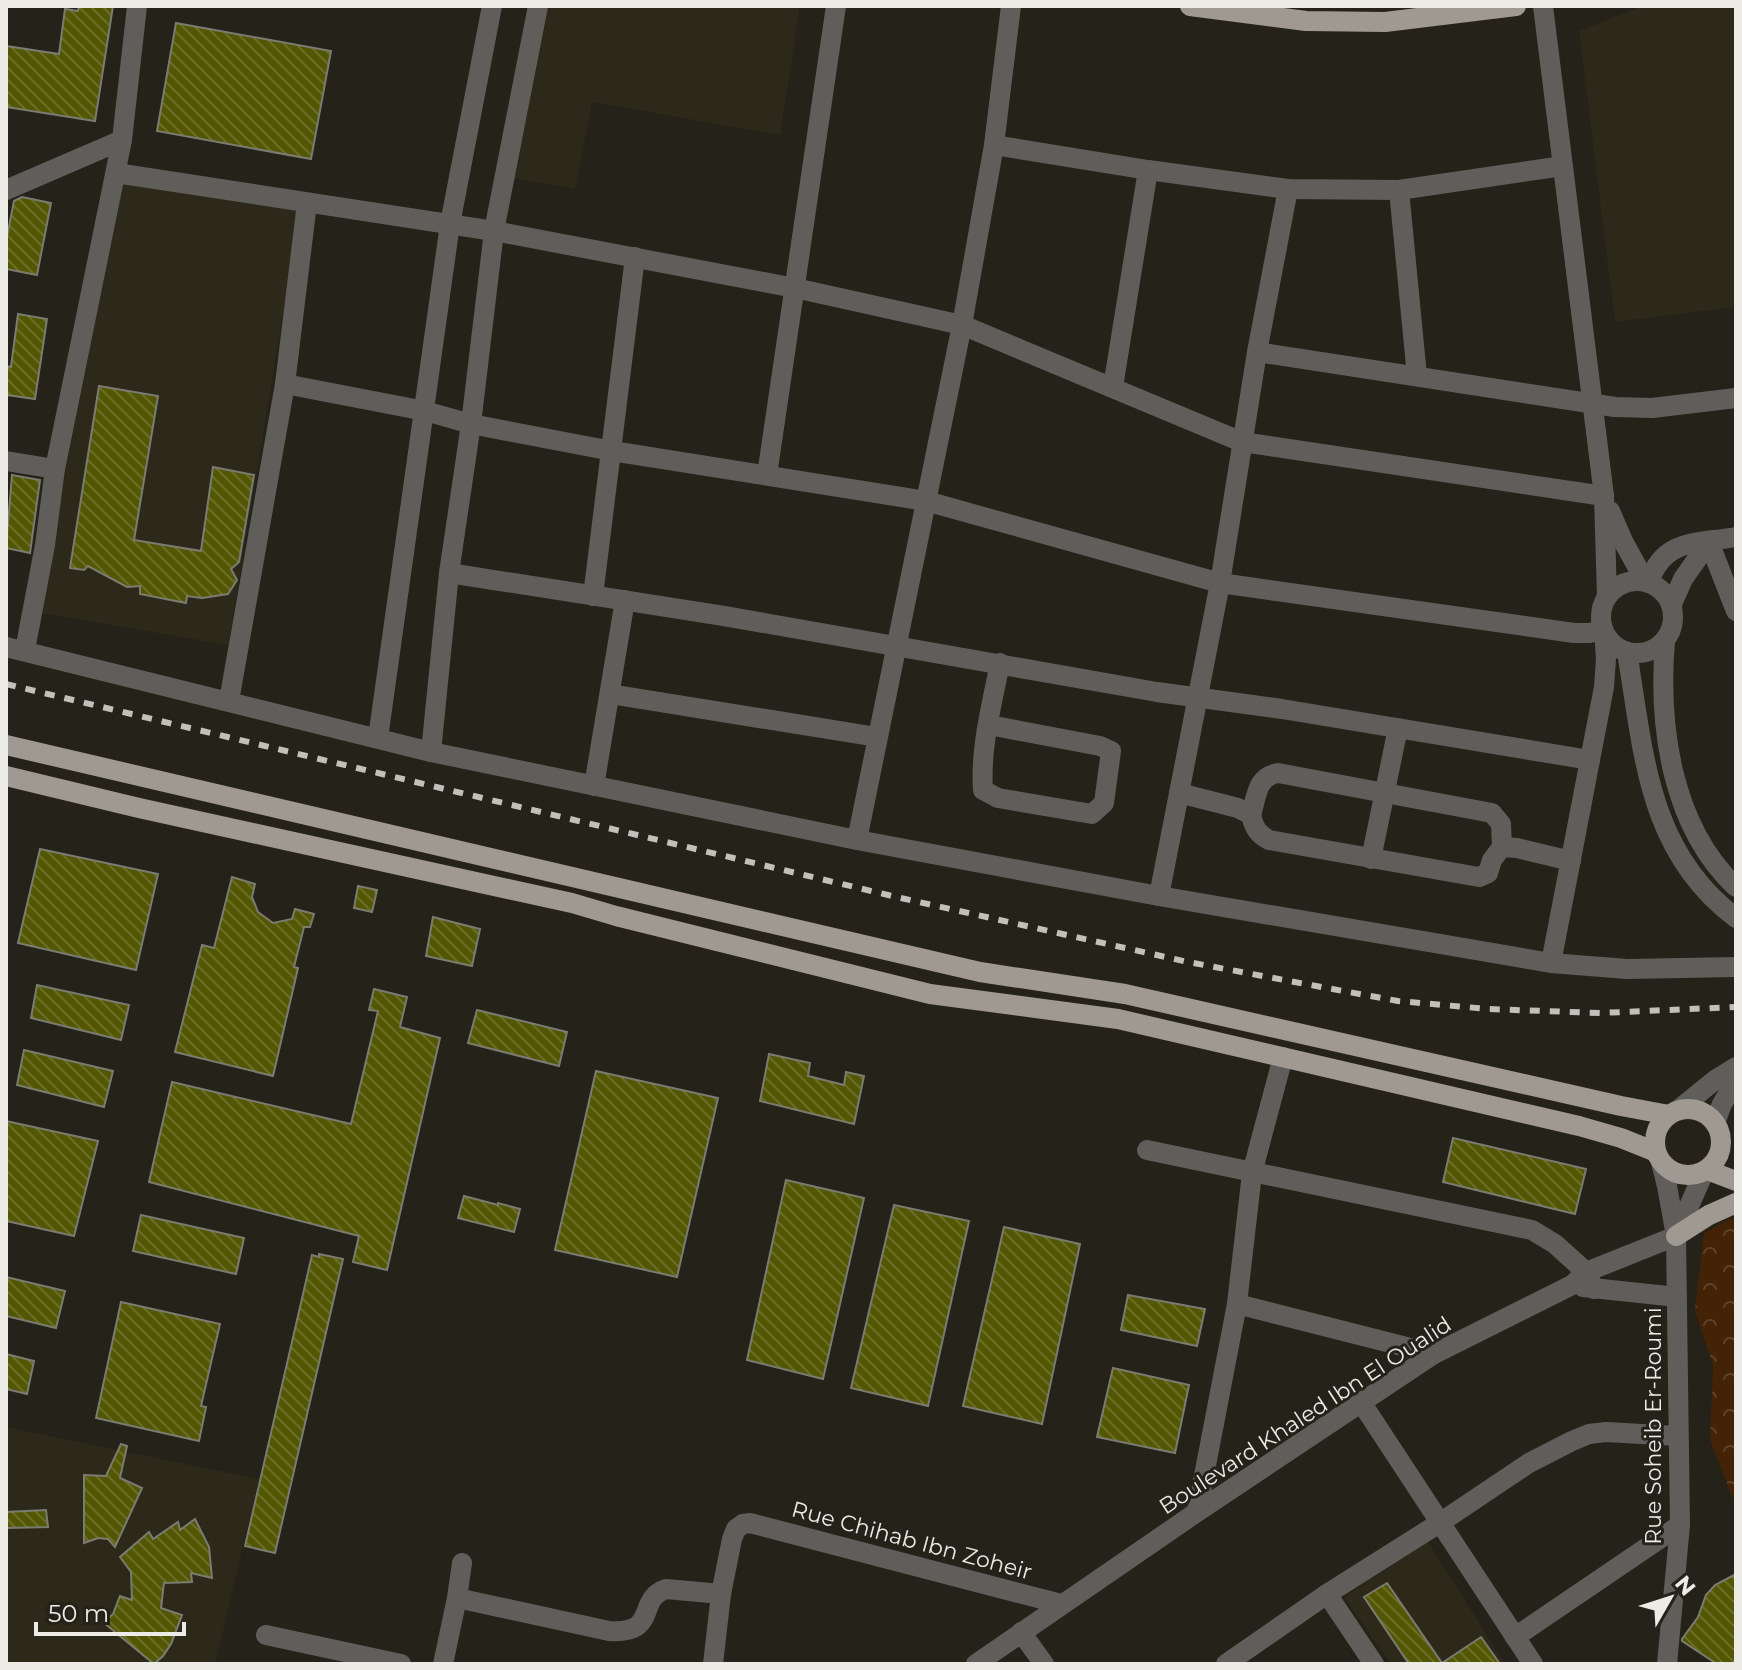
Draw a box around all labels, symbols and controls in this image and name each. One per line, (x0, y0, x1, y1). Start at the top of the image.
street label: Rue Soheib Er-Roumi (1640, 1307, 1667, 1545)
street label: Boulevard Khaled Ibn El Oualid (1154, 1311, 1456, 1520)
street label: Rue Chihab Ibn Zoheir (789, 1495, 1035, 1586)
north arrow (1630, 1558, 1710, 1638)
text: N (1669, 1570, 1701, 1601)
scale bar (36, 1586, 184, 1636)
text: 50 m (48, 1599, 109, 1628)

